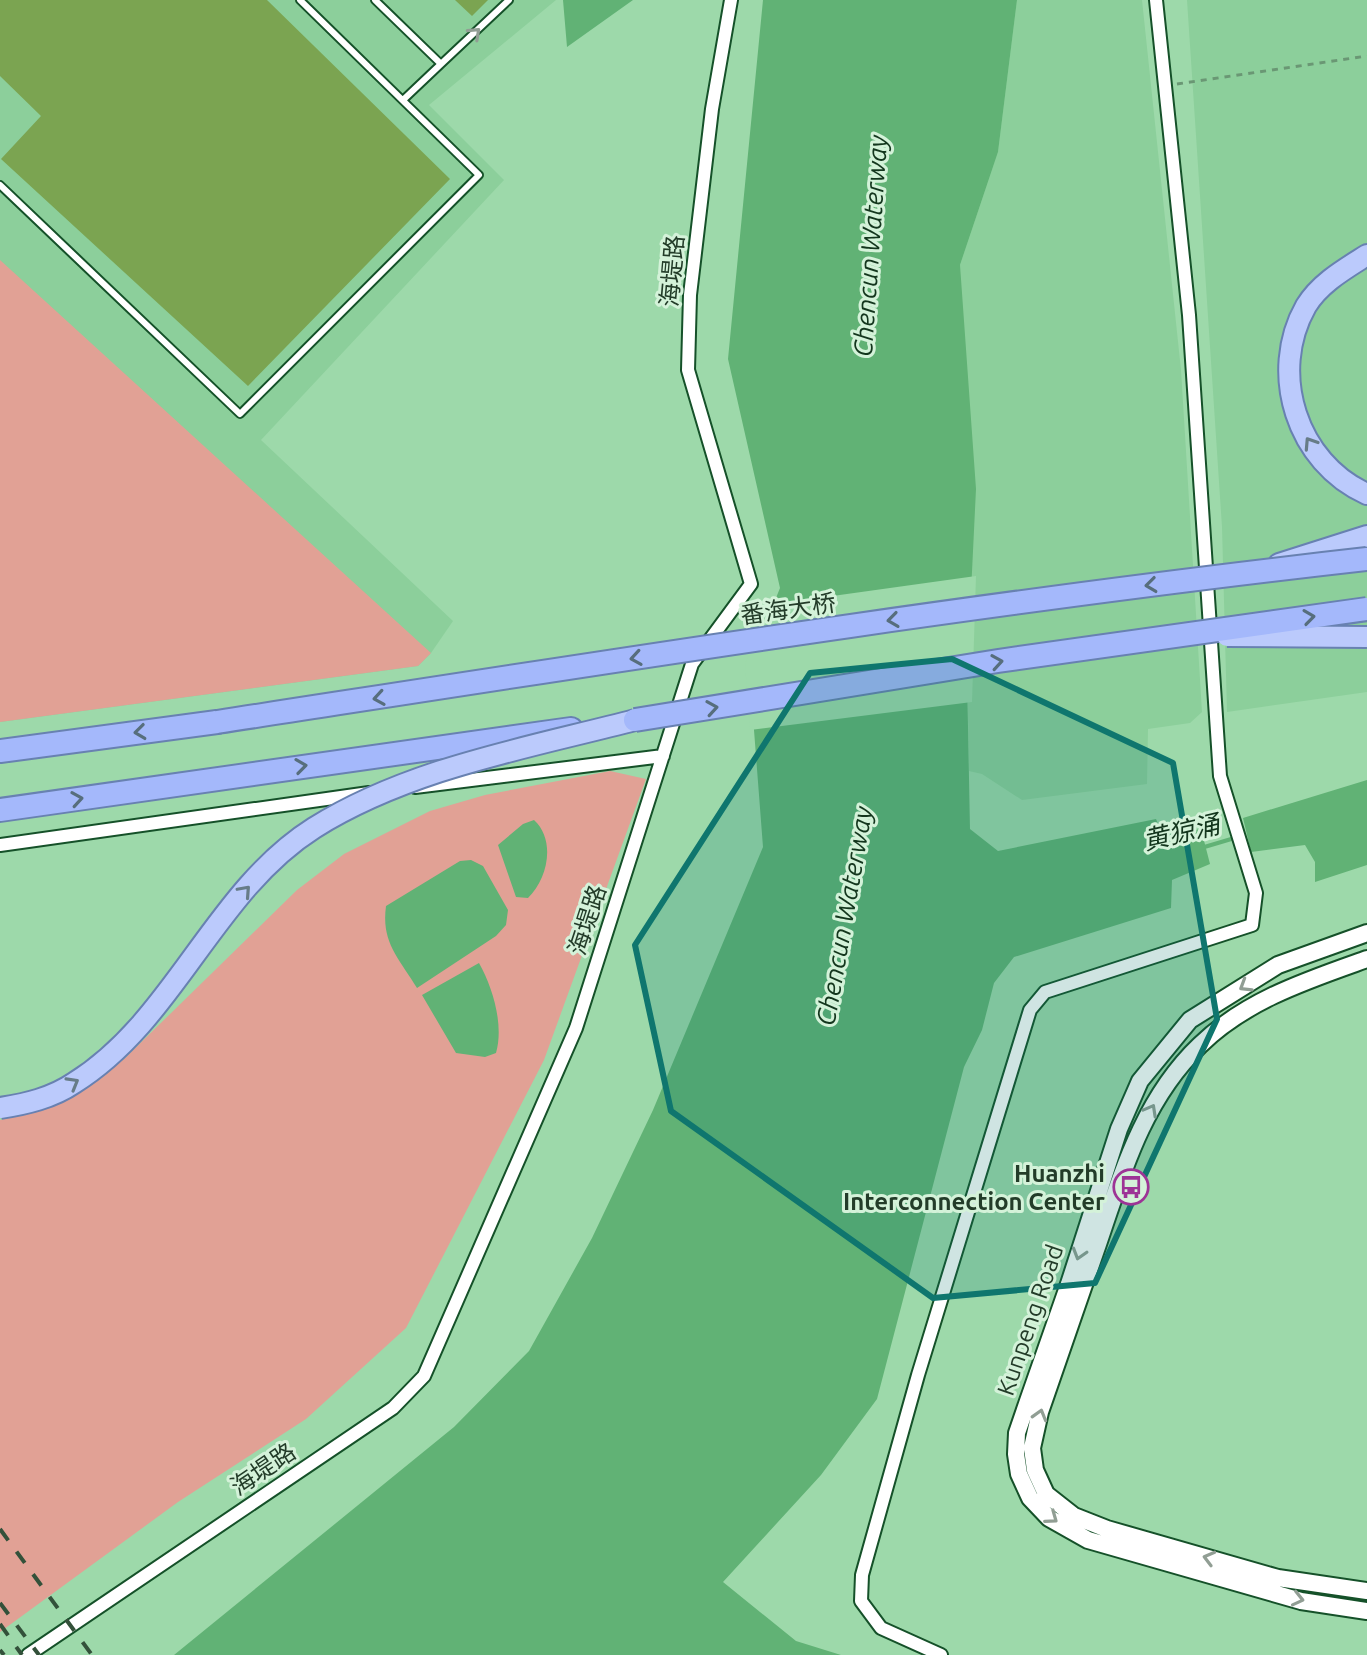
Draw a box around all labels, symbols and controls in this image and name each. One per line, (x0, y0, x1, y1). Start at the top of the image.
one-way arrow (466, 28, 481, 42)
water label: Chencun Waterway (848, 134, 892, 358)
street label: 海堤路 (655, 234, 689, 308)
one-way arrow (1304, 438, 1319, 452)
one-way arrow (1144, 576, 1157, 593)
street label: 番海大桥 (739, 589, 837, 629)
one-way arrow (1303, 608, 1316, 625)
one-way arrow (886, 611, 900, 628)
one-way arrow (629, 649, 643, 666)
one-way arrow (990, 654, 1004, 671)
one-way arrow (372, 688, 386, 705)
one-way arrow (706, 700, 719, 717)
one-way arrow (133, 724, 146, 741)
one-way arrow (294, 758, 308, 775)
one-way arrow (70, 791, 84, 808)
water label: Chencun Waterway (810, 803, 878, 1028)
water label: 黄猄涌 (1140, 808, 1225, 855)
street label: 海堤路 (563, 882, 611, 958)
one-way arrow (235, 885, 250, 900)
one-way arrow (1239, 976, 1253, 991)
one-way arrow (64, 1077, 79, 1093)
one-way arrow (1141, 1104, 1156, 1118)
place label: Huanzhi Interconnection Center (843, 1160, 1105, 1215)
bus stop icon: Huanzhi Interconnection Center (1112, 1168, 1150, 1206)
street label: Kunpeng Road (992, 1241, 1068, 1399)
one-way arrow (1072, 1246, 1088, 1260)
one-way arrow (1031, 1409, 1047, 1422)
street label: 海堤路 (226, 1438, 300, 1500)
one-way arrow (1044, 1509, 1058, 1523)
one-way arrow (1203, 1550, 1217, 1567)
one-way arrow (1290, 1590, 1304, 1607)

